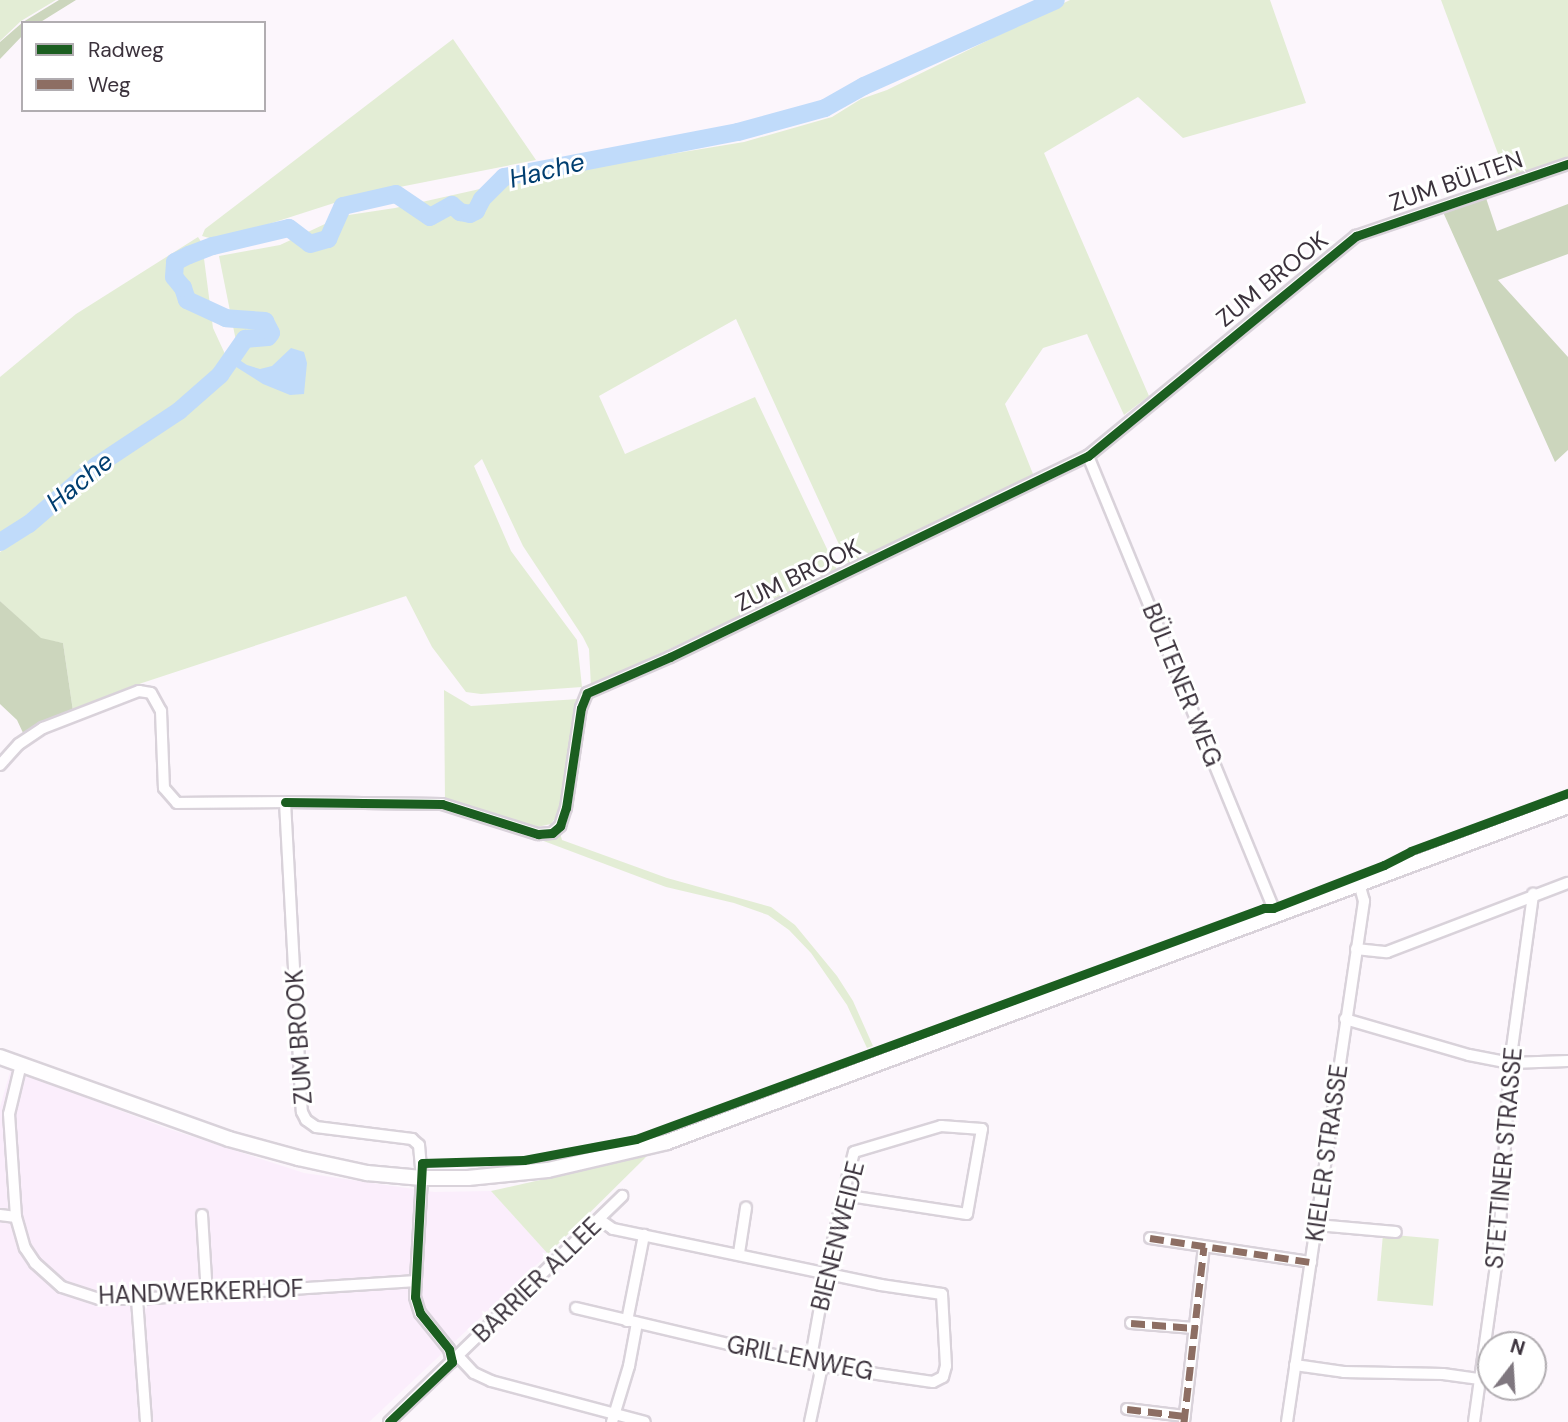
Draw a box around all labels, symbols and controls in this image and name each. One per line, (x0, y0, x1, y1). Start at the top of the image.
legend (21, 21, 266, 112)
text: Radweg (88, 36, 164, 64)
text: Weg (88, 71, 131, 99)
street label: ZUM BÜLTEN (1386, 145, 1526, 217)
water label: Hache (506, 147, 588, 195)
street label: ZUM BROOK (1210, 225, 1334, 333)
water label: Hache (40, 446, 120, 518)
street label: ZUM BROOK (731, 532, 865, 618)
street label: BÜLTENER WEG (1136, 599, 1228, 771)
street label: ZUM BROOK (280, 969, 318, 1105)
street label: STETTINER STRASSE (1480, 1046, 1528, 1270)
street label: KIELER STRASSE (1300, 1063, 1354, 1243)
street label: BIENENWEIDE (806, 1158, 870, 1314)
street label: BARRIER ALLEE (467, 1212, 607, 1348)
street label: HANDWERKERHOF (98, 1274, 304, 1310)
street label: GRILLENWEG (724, 1330, 876, 1386)
north arrow (1477, 1331, 1547, 1401)
text: N (1507, 1333, 1528, 1361)

